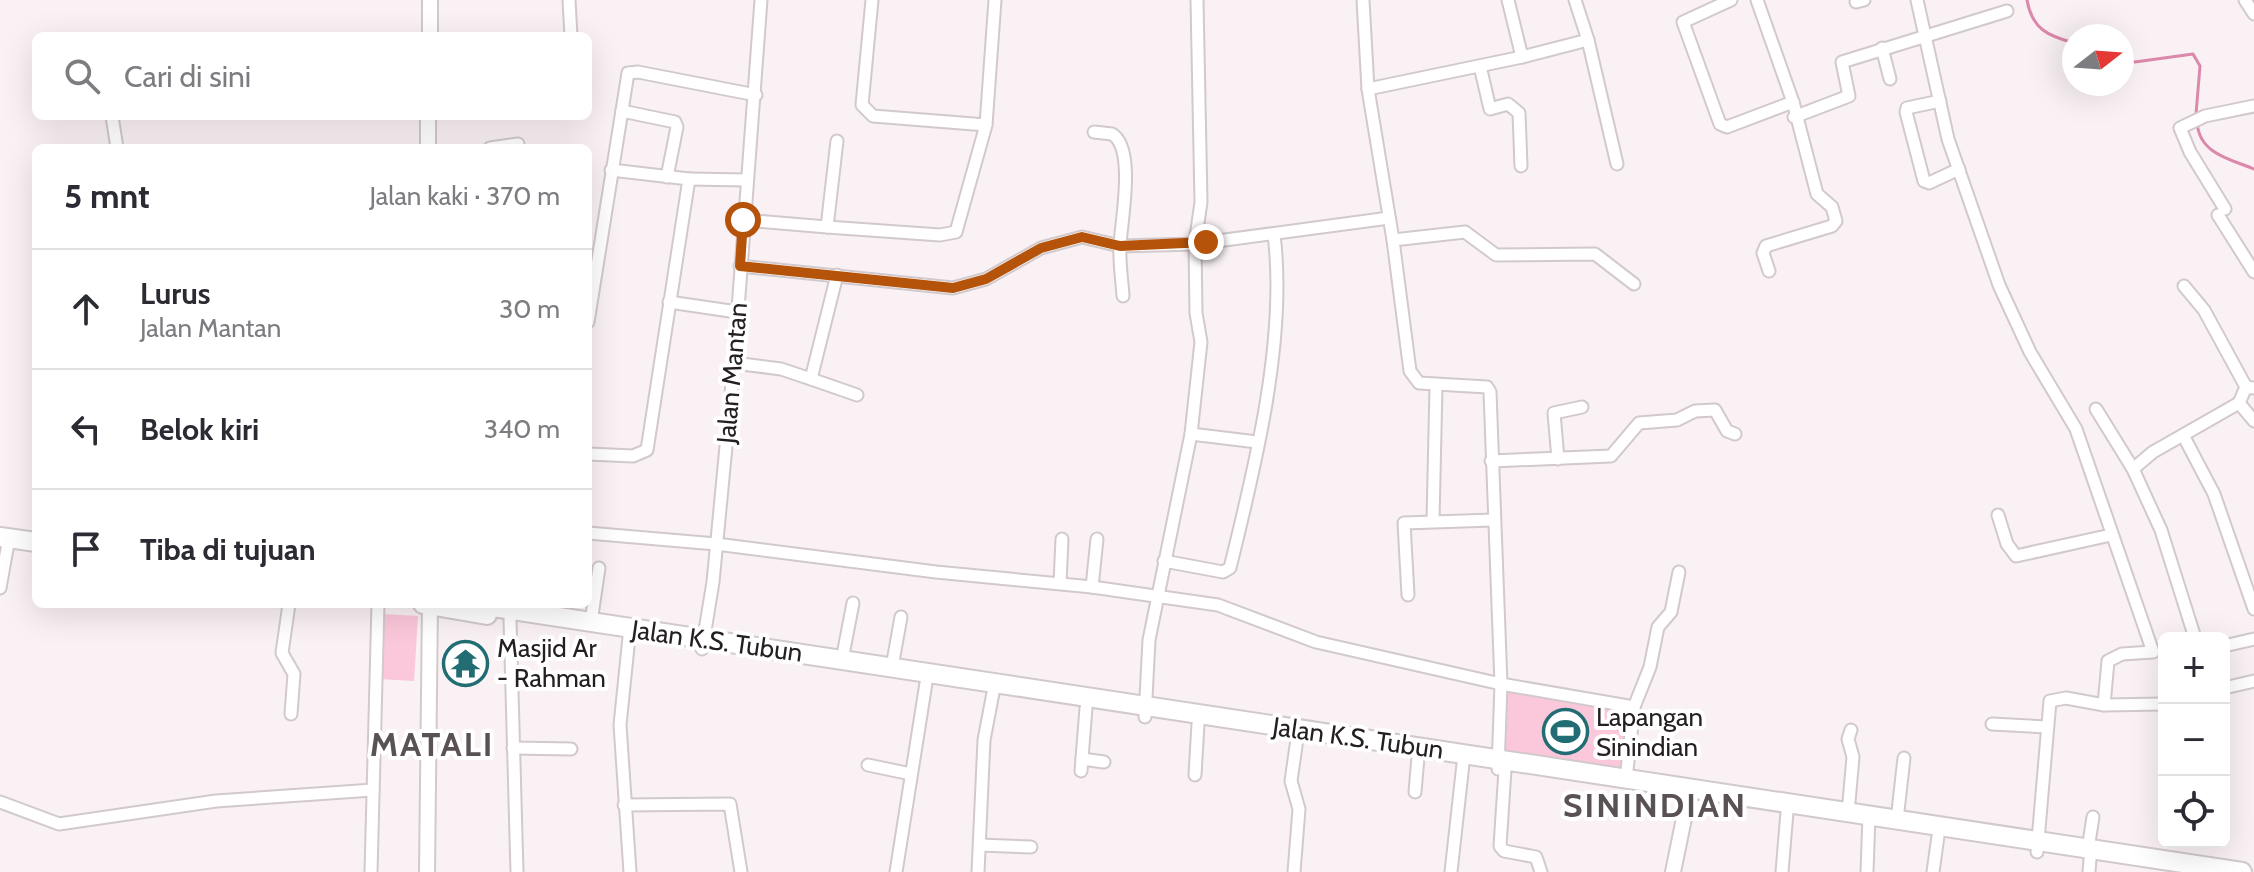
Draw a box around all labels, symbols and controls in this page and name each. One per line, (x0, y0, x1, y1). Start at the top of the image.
north arrow (2062, 24, 2134, 96)
search box (32, 32, 592, 120)
icon: search (60, 54, 104, 98)
text: Cari di sini (124, 58, 251, 95)
text: 5 mnt (64, 175, 150, 217)
text: Jalan kaki · 370 m (369, 180, 560, 212)
route start (725, 202, 761, 238)
route end (1188, 224, 1224, 260)
text: Lurus (140, 275, 211, 312)
icon: ahead (64, 287, 108, 331)
text: 30 m (499, 293, 560, 325)
street label: Jalan Mantan (710, 301, 754, 446)
text: Jalan Mantan (140, 312, 281, 344)
icon: left (64, 407, 108, 451)
text: Belok kiri (140, 411, 259, 448)
text: 340 m (484, 413, 560, 445)
icon: arrive (64, 527, 108, 571)
text: Tiba di tujuan (140, 531, 316, 568)
street label: Jalan K.S. Tubun (629, 613, 805, 669)
place label: Masjid Ar - Rahman (497, 632, 606, 694)
map controls (2158, 632, 2230, 848)
button: + (2158, 632, 2230, 704)
temple icon: Masjid Ar - Rahman (442, 639, 490, 687)
place label: Lapangan Sinindian (1596, 701, 1703, 763)
button: − (2158, 704, 2230, 776)
sports icon: Lapangan Sinindian (1541, 708, 1589, 756)
street label: Jalan K.S. Tubun (1270, 710, 1446, 766)
district label: MATALI (370, 723, 494, 765)
button: locate (2158, 776, 2230, 848)
district label: SININDIAN (1563, 784, 1747, 826)

